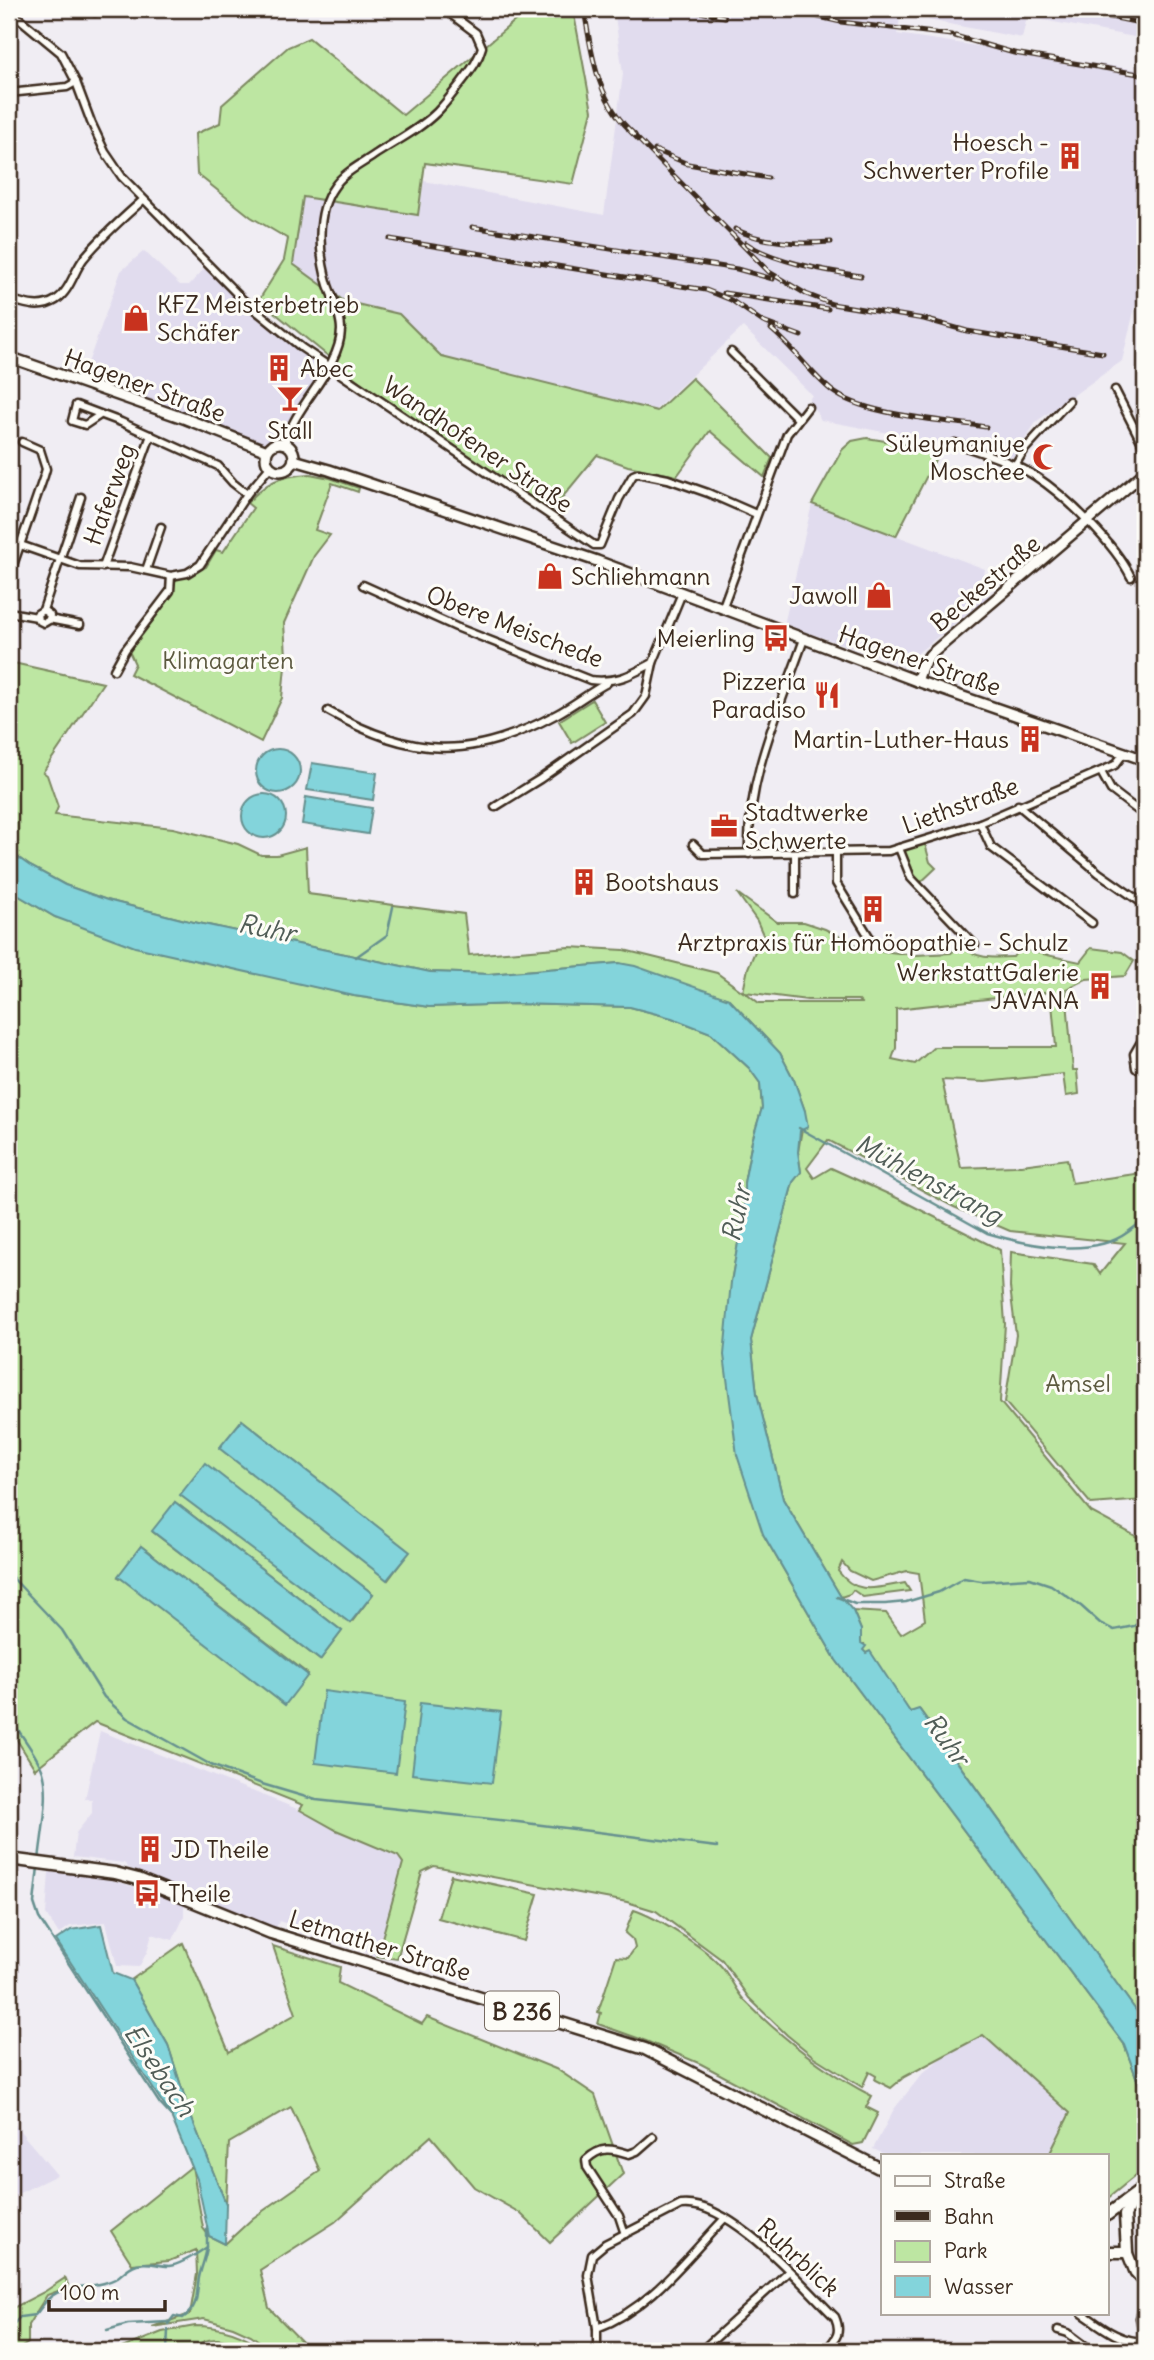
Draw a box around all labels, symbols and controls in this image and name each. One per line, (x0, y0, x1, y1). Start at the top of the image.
place label: Hoesch - Schwerter Profile (863, 127, 1049, 185)
building icon: Hoesch - Schwerter Profile (1055, 141, 1085, 171)
place label: KFZ Meisterbetrieb Schäfer (157, 289, 359, 347)
shop icon: KFZ Meisterbetrieb Schäfer (121, 303, 151, 333)
street label: Hagener Straße (60, 342, 230, 428)
building icon: Abec (264, 353, 294, 383)
place label: Abec (300, 353, 354, 383)
street label: Wandhofener Straße (377, 369, 579, 519)
bar icon: Stall (275, 383, 305, 413)
place label: Stall (267, 415, 313, 445)
place label: Süleymaniye Moschee (885, 428, 1025, 486)
street label: Haferweg (77, 439, 141, 549)
mosque icon: Süleymaniye Moschee (1031, 442, 1061, 472)
street label: Beckestraße (924, 528, 1046, 638)
shop icon: Schliehmann (535, 561, 565, 591)
place label: Schliehmann (571, 561, 711, 591)
street label: Obere Meischede (422, 579, 608, 673)
place label: Jawoll (789, 580, 858, 610)
shop icon: Jawoll (864, 580, 894, 610)
street label: Hagener Straße (835, 618, 1005, 702)
place label: Meierling (657, 623, 755, 653)
bus stop icon: Meierling (761, 623, 791, 653)
park label: Klimagarten (162, 645, 294, 675)
place label: Pizzeria Paradiso (711, 666, 806, 724)
restaurant icon: Pizzeria Paradiso (812, 680, 842, 710)
place label: Martin-Luther-Haus (793, 724, 1009, 754)
building icon: Martin-Luther-Haus (1015, 724, 1045, 754)
street label: Liethstraße (898, 770, 1022, 840)
place label: Stadtwerke Schwerte (745, 797, 868, 855)
office icon: Stadtwerke Schwerte (709, 811, 739, 841)
building icon: Bootshaus (569, 867, 599, 897)
place label: Bootshaus (605, 867, 719, 897)
building icon: Arztpraxis für Homöopathie - Schulz (858, 894, 888, 924)
water label: Ruhr (236, 906, 302, 950)
place label: Arztpraxis für Homöopathie - Schulz (677, 927, 1069, 957)
place label: WerkstattGalerie JAVANA (897, 957, 1079, 1015)
building icon: WerkstattGalerie JAVANA (1085, 971, 1115, 1001)
water label: Mühlenstrang (850, 1127, 1010, 1233)
water label: Ruhr (714, 1178, 759, 1244)
park label: Amsel (1045, 1368, 1111, 1398)
water label: Ruhr (917, 1706, 979, 1775)
building icon: JD Theile (135, 1834, 165, 1864)
place label: JD Theile (171, 1834, 269, 1864)
bus stop icon: Theile (132, 1878, 162, 1908)
place label: Theile (168, 1878, 231, 1908)
street label: Letmather Straße (285, 1903, 475, 1987)
road number: B 236 (485, 1992, 559, 2030)
water label: Elsebach (117, 2018, 203, 2123)
legend (881, 2154, 1108, 2314)
text: Straße (944, 2167, 1005, 2194)
text: Bahn (944, 2203, 994, 2230)
street label: Ruhrblick (752, 2212, 846, 2302)
text: Park (944, 2237, 987, 2264)
scale bar (49, 2269, 164, 2313)
text: Wasser (944, 2273, 1014, 2300)
text: 100 m (60, 2279, 119, 2306)

